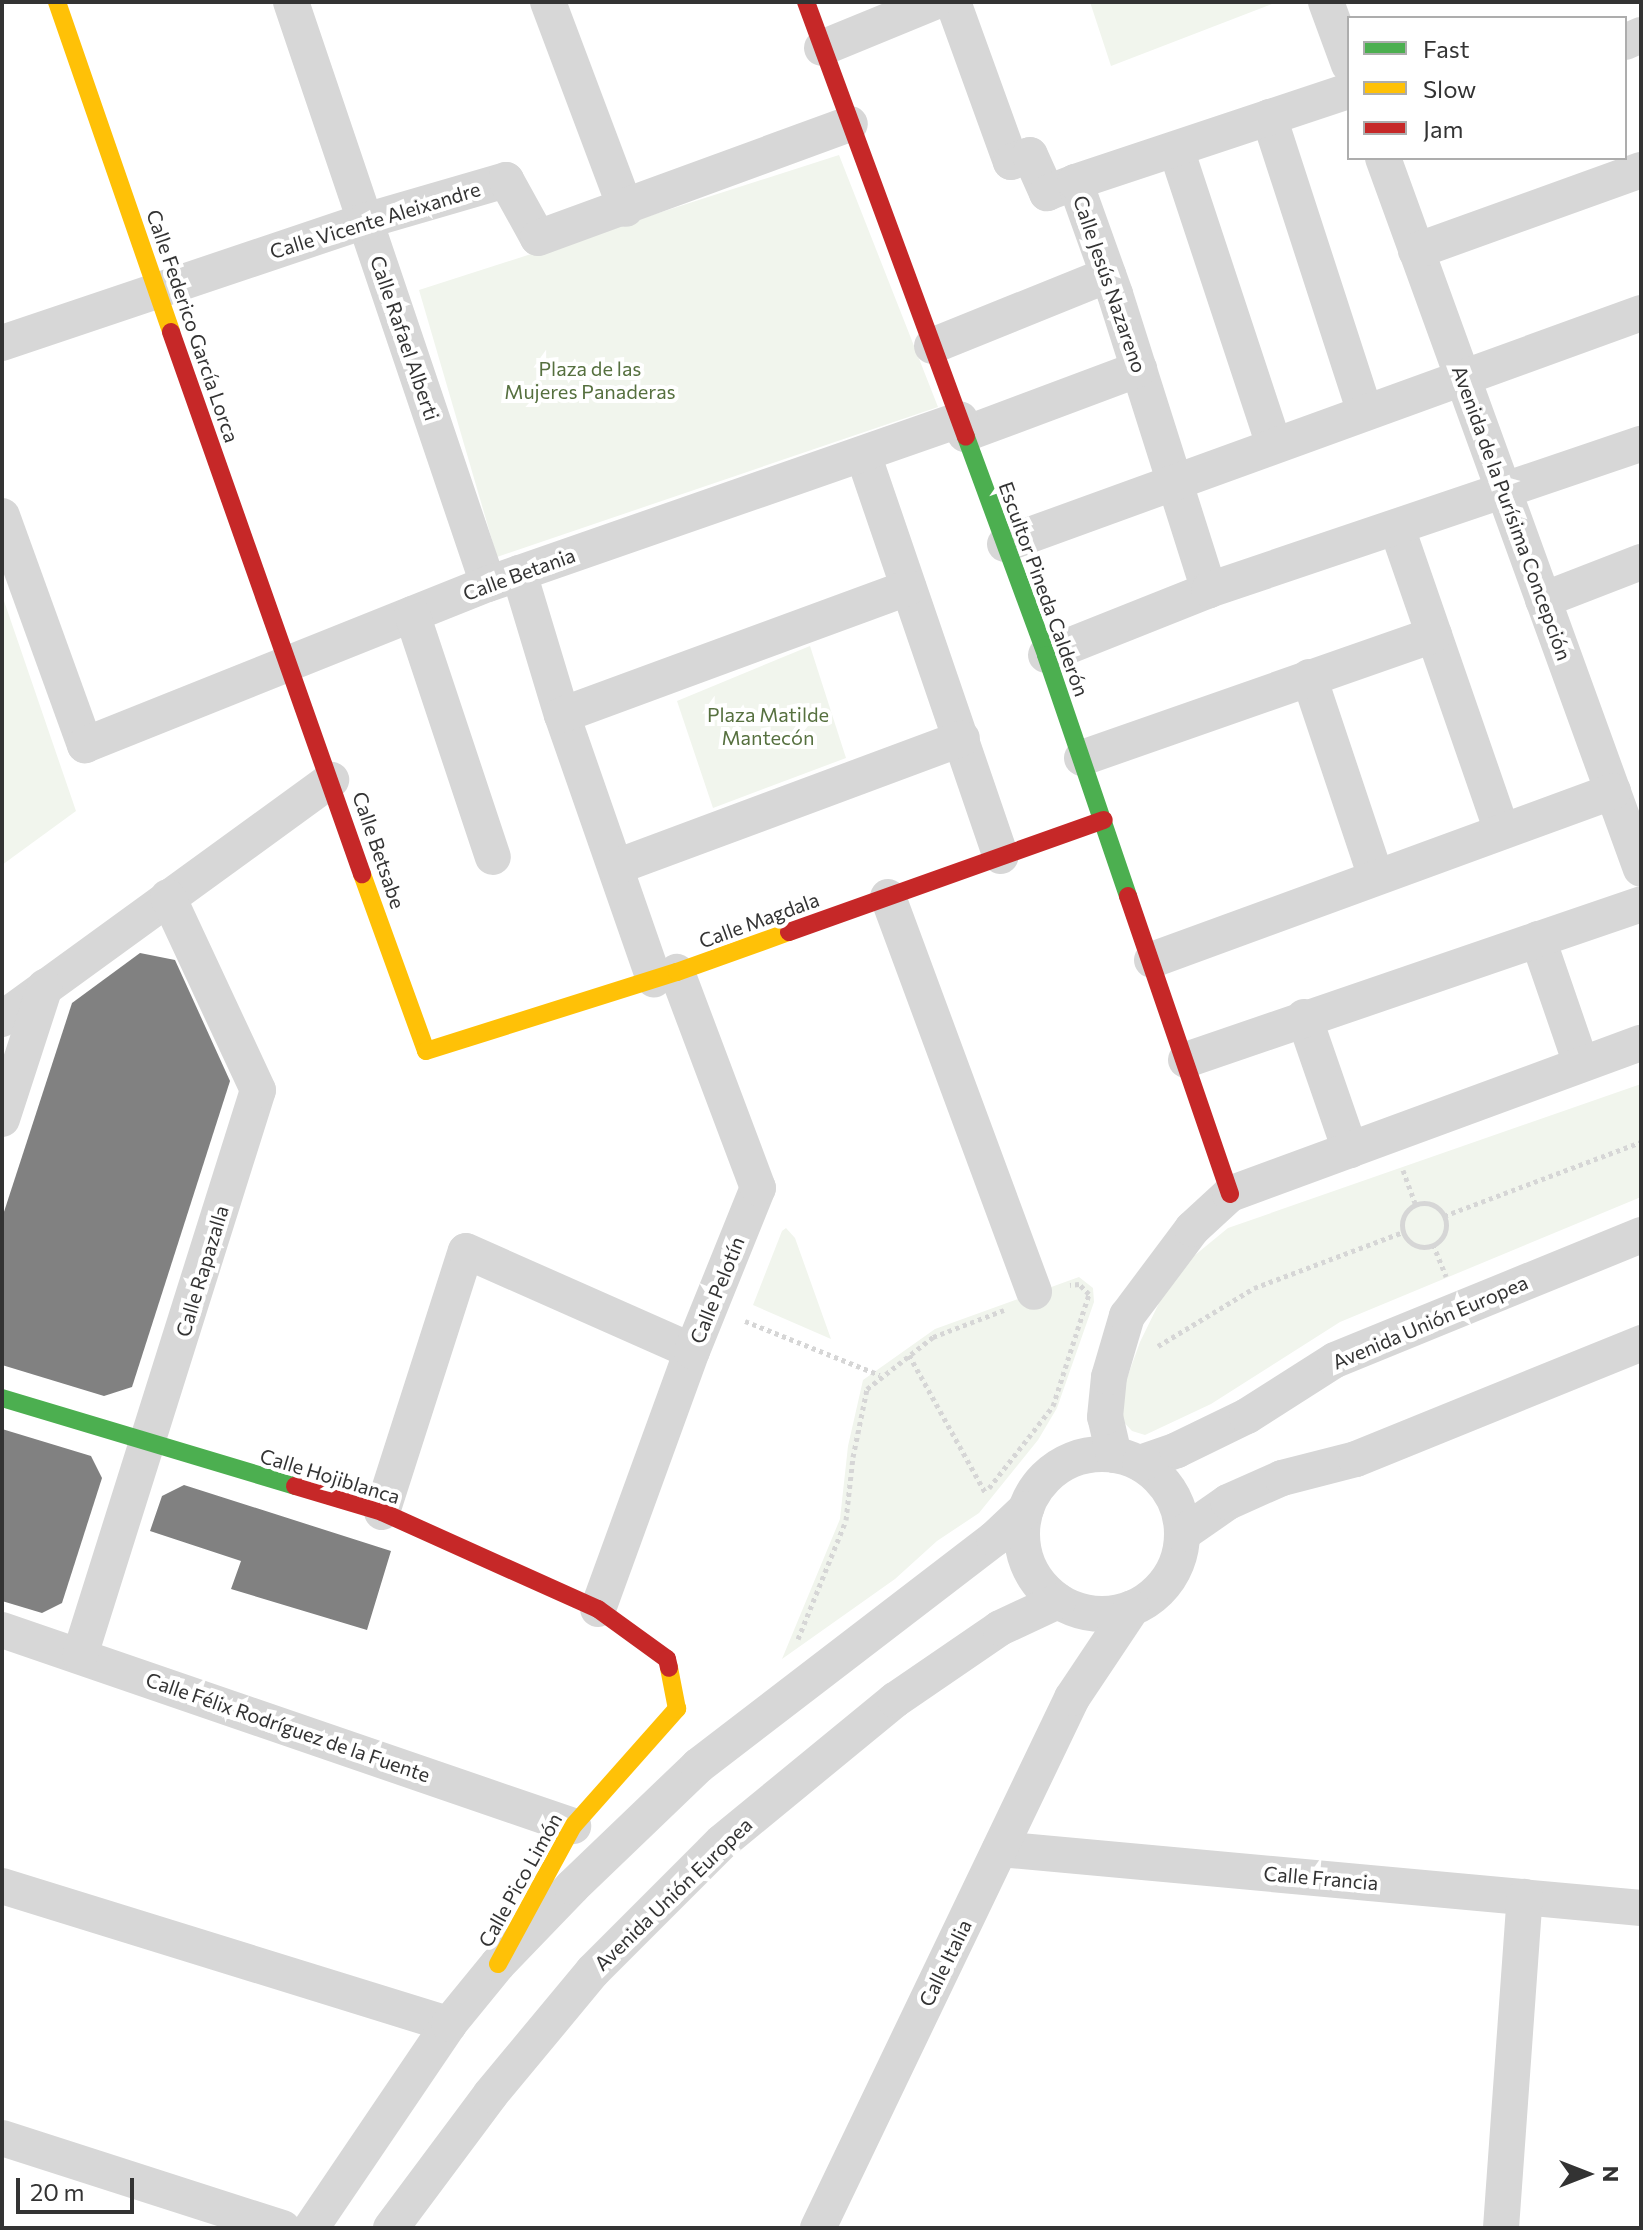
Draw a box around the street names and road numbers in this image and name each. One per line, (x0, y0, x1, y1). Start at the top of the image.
street label: Calle Vicente Aleixandre (267, 177, 483, 263)
street label: Calle Jesús Nazareno (1068, 192, 1152, 376)
street label: Calle Federico García Lorca (142, 206, 244, 446)
street label: Calle Rafael Alberti (366, 252, 444, 424)
street label: Avenida de la Purísima Concepción (1447, 362, 1577, 664)
street label: Escultor Pineda Calderón (994, 478, 1094, 700)
street label: Calle Betania (460, 543, 578, 605)
street label: Calle Betsabe (348, 788, 410, 912)
street label: Calle Magdala (696, 887, 822, 953)
street label: Calle Rapazalla (171, 1203, 233, 1339)
street label: Calle Pelotín (685, 1233, 749, 1347)
street label: Avenida Unión Europea (1329, 1270, 1531, 1374)
street label: Calle Hojiblanca (257, 1443, 403, 1509)
street label: Calle Félix Rodríguez de la Fuente (143, 1667, 433, 1787)
street label: Calle Pico Limón (473, 1809, 567, 1951)
street label: Avenida Unión Europea (589, 1812, 757, 1976)
street label: Calle Francia (1263, 1861, 1379, 1895)
street label: Calle Italia (914, 1916, 976, 2010)

